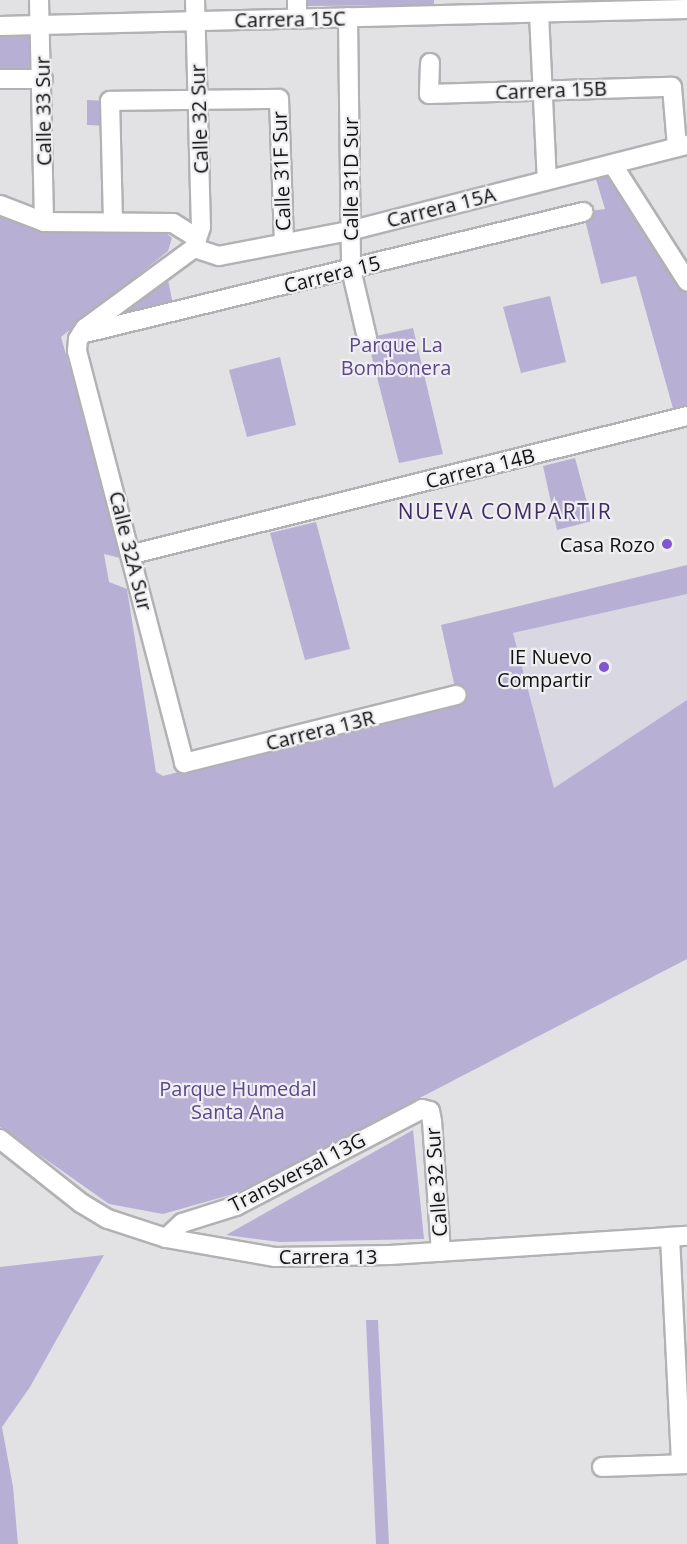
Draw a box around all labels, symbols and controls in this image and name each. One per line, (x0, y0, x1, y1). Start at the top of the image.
street label: Carrera 15C (234, 6, 346, 32)
street label: Calle 33 Sur (30, 56, 56, 166)
street label: Calle 32 Sur (185, 64, 213, 174)
street label: Carrera 15B (495, 76, 607, 104)
street label: Calle 31F Sur (267, 111, 295, 231)
street label: Calle 31D Sur (338, 117, 362, 241)
street label: Carrera 15A (384, 182, 498, 232)
street label: Carrera 15 (281, 250, 383, 298)
park label: Parque La Bombonera (341, 333, 451, 380)
street label: Carrera 14B (423, 443, 537, 493)
street label: Calle 32A Sur (105, 489, 157, 613)
district label: NUEVA COMPARTIR (398, 498, 612, 524)
place label: Casa Rozo (560, 532, 655, 556)
marker: Casa Rozo (660, 537, 674, 551)
place label: IE Nuevo Compartir (497, 644, 592, 691)
marker: IE Nuevo Compartir (597, 660, 611, 674)
street label: Carrera 13R (263, 705, 377, 755)
park label: Parque Humedal Santa Ana (159, 1076, 317, 1123)
street label: Calle 32 Sur (420, 1126, 452, 1238)
street label: Transversal 13G (225, 1127, 369, 1217)
street label: Carrera 13 (279, 1244, 377, 1268)

